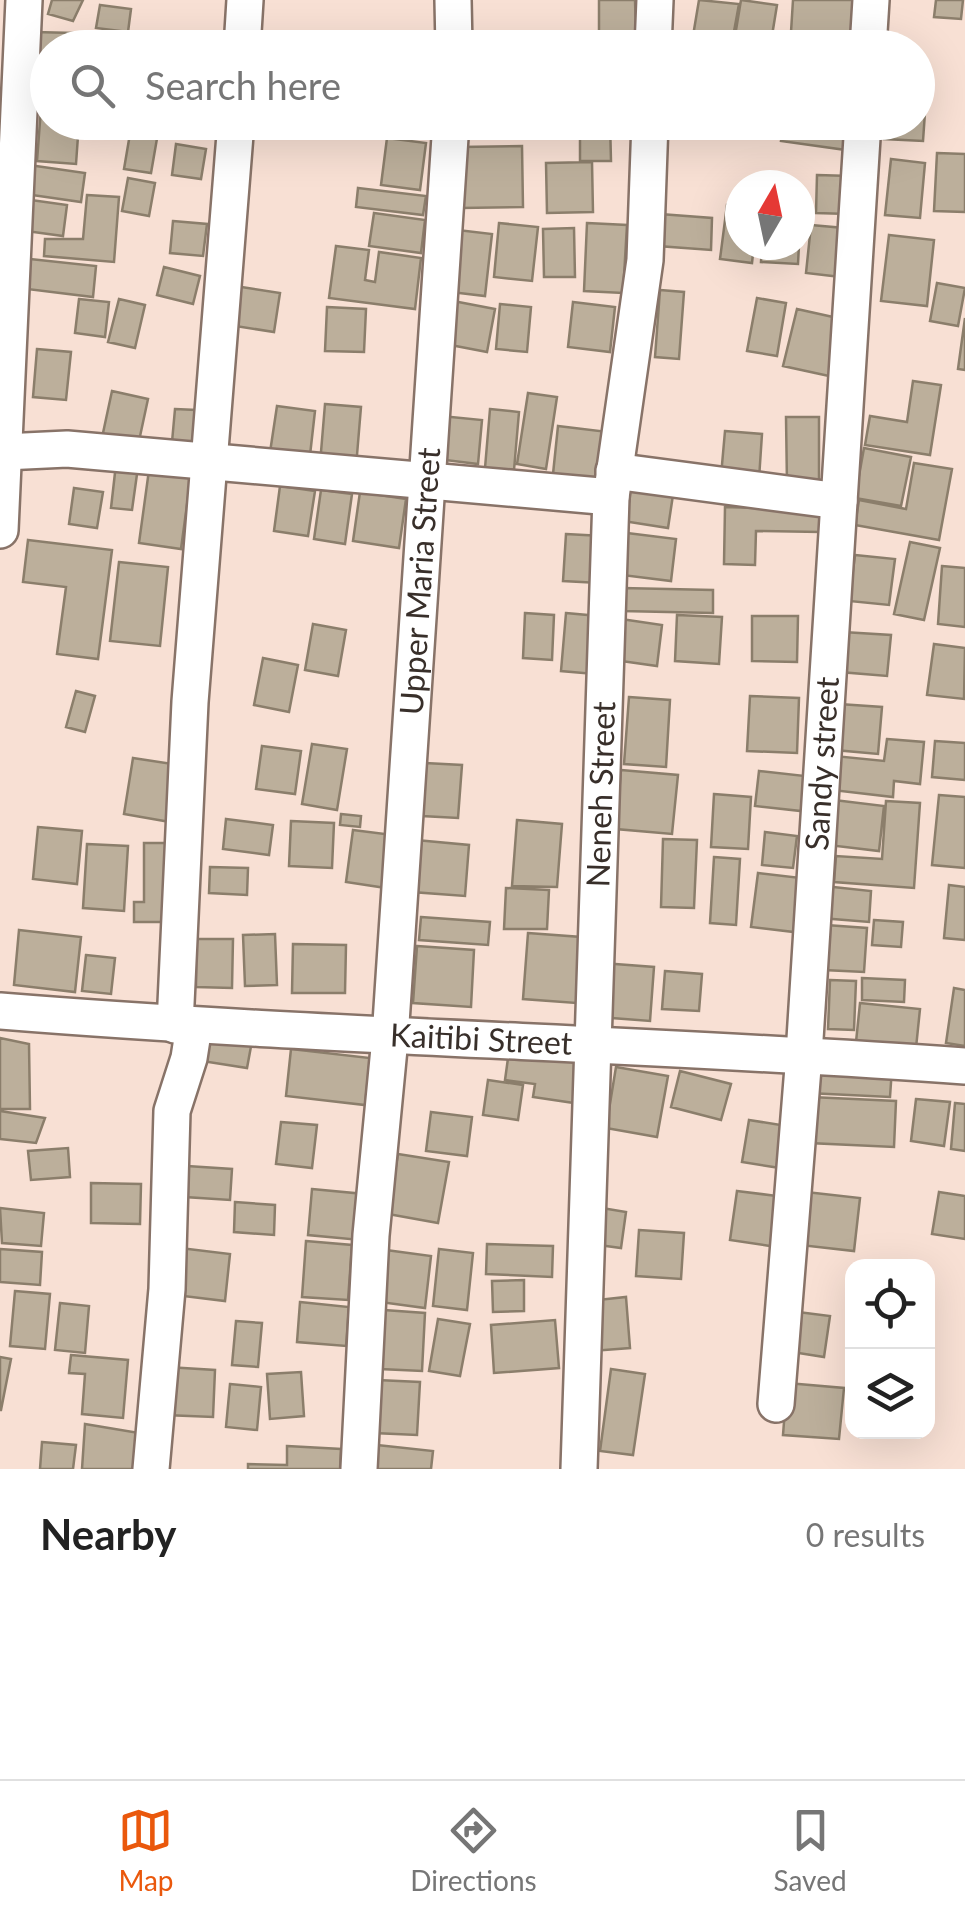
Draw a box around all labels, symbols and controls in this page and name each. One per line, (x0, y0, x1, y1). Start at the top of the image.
search box (30, 30, 935, 140)
icon: search (65, 58, 120, 113)
text: Search here (145, 62, 341, 108)
north arrow (725, 170, 815, 260)
street label: Upper Maria Street (391, 446, 447, 716)
street label: Sandy street (796, 675, 846, 852)
street label: Neneh Street (577, 700, 622, 888)
street label: Kaitibi Street (389, 1014, 574, 1062)
map controls (845, 1259, 935, 1439)
button: locate (845, 1259, 935, 1349)
button: layers (845, 1349, 935, 1439)
text: Nearby (40, 1509, 177, 1559)
text: 0 results (806, 1515, 925, 1554)
tab: Map (118, 1803, 174, 1897)
tab: Directions (410, 1803, 537, 1897)
tab: Saved (773, 1803, 847, 1897)

